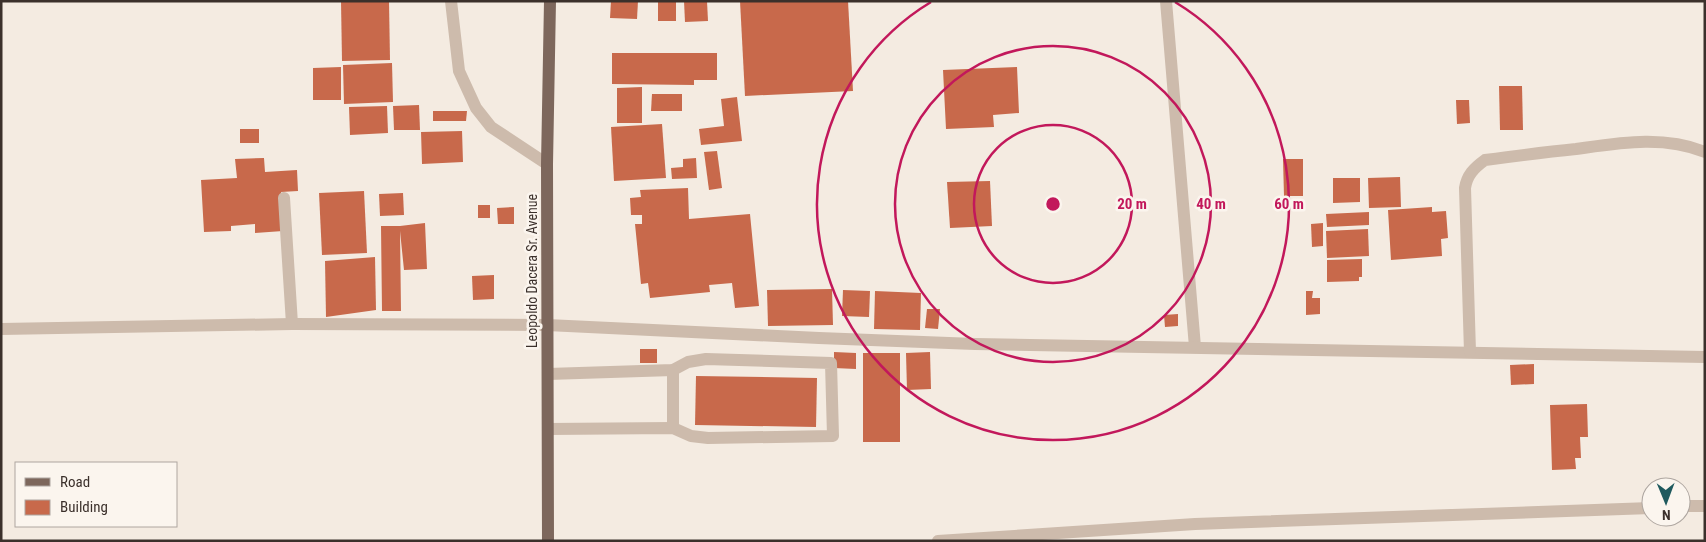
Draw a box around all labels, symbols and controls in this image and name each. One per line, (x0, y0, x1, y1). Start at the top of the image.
street label: Leopoldo Dacera Sr. Avenue (524, 194, 540, 348)
centre of rings (1044, 195, 1062, 213)
text: 20 m (1117, 195, 1147, 213)
text: 40 m (1196, 195, 1226, 213)
text: 60 m (1274, 195, 1304, 213)
legend (15, 462, 178, 527)
text: Road (60, 473, 90, 491)
north arrow (1641, 477, 1691, 527)
text: Building (60, 498, 108, 516)
text: N (1662, 507, 1671, 523)

